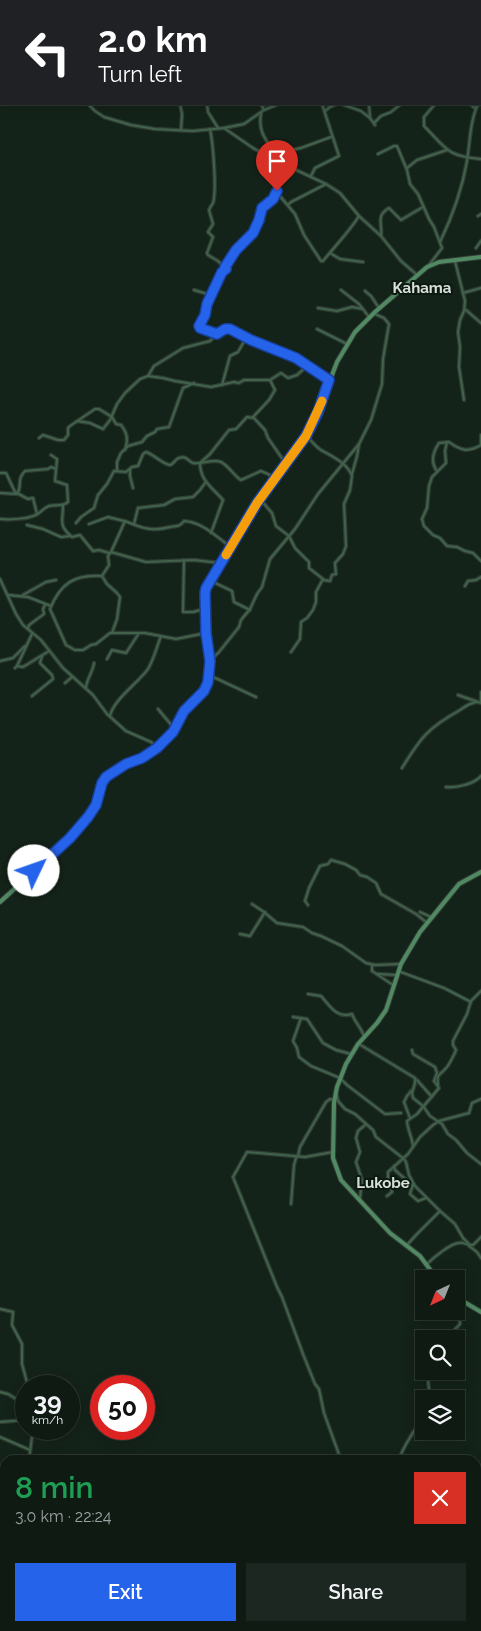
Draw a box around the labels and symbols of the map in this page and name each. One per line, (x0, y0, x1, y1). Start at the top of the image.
pin (256, 140, 298, 191)
district label: Kahama (393, 279, 452, 297)
position arrow (7, 844, 59, 896)
district label: Lukobe (356, 1174, 410, 1192)
north arrow (415, 1270, 465, 1320)
speed limit sign: 50 (90, 1375, 155, 1440)

